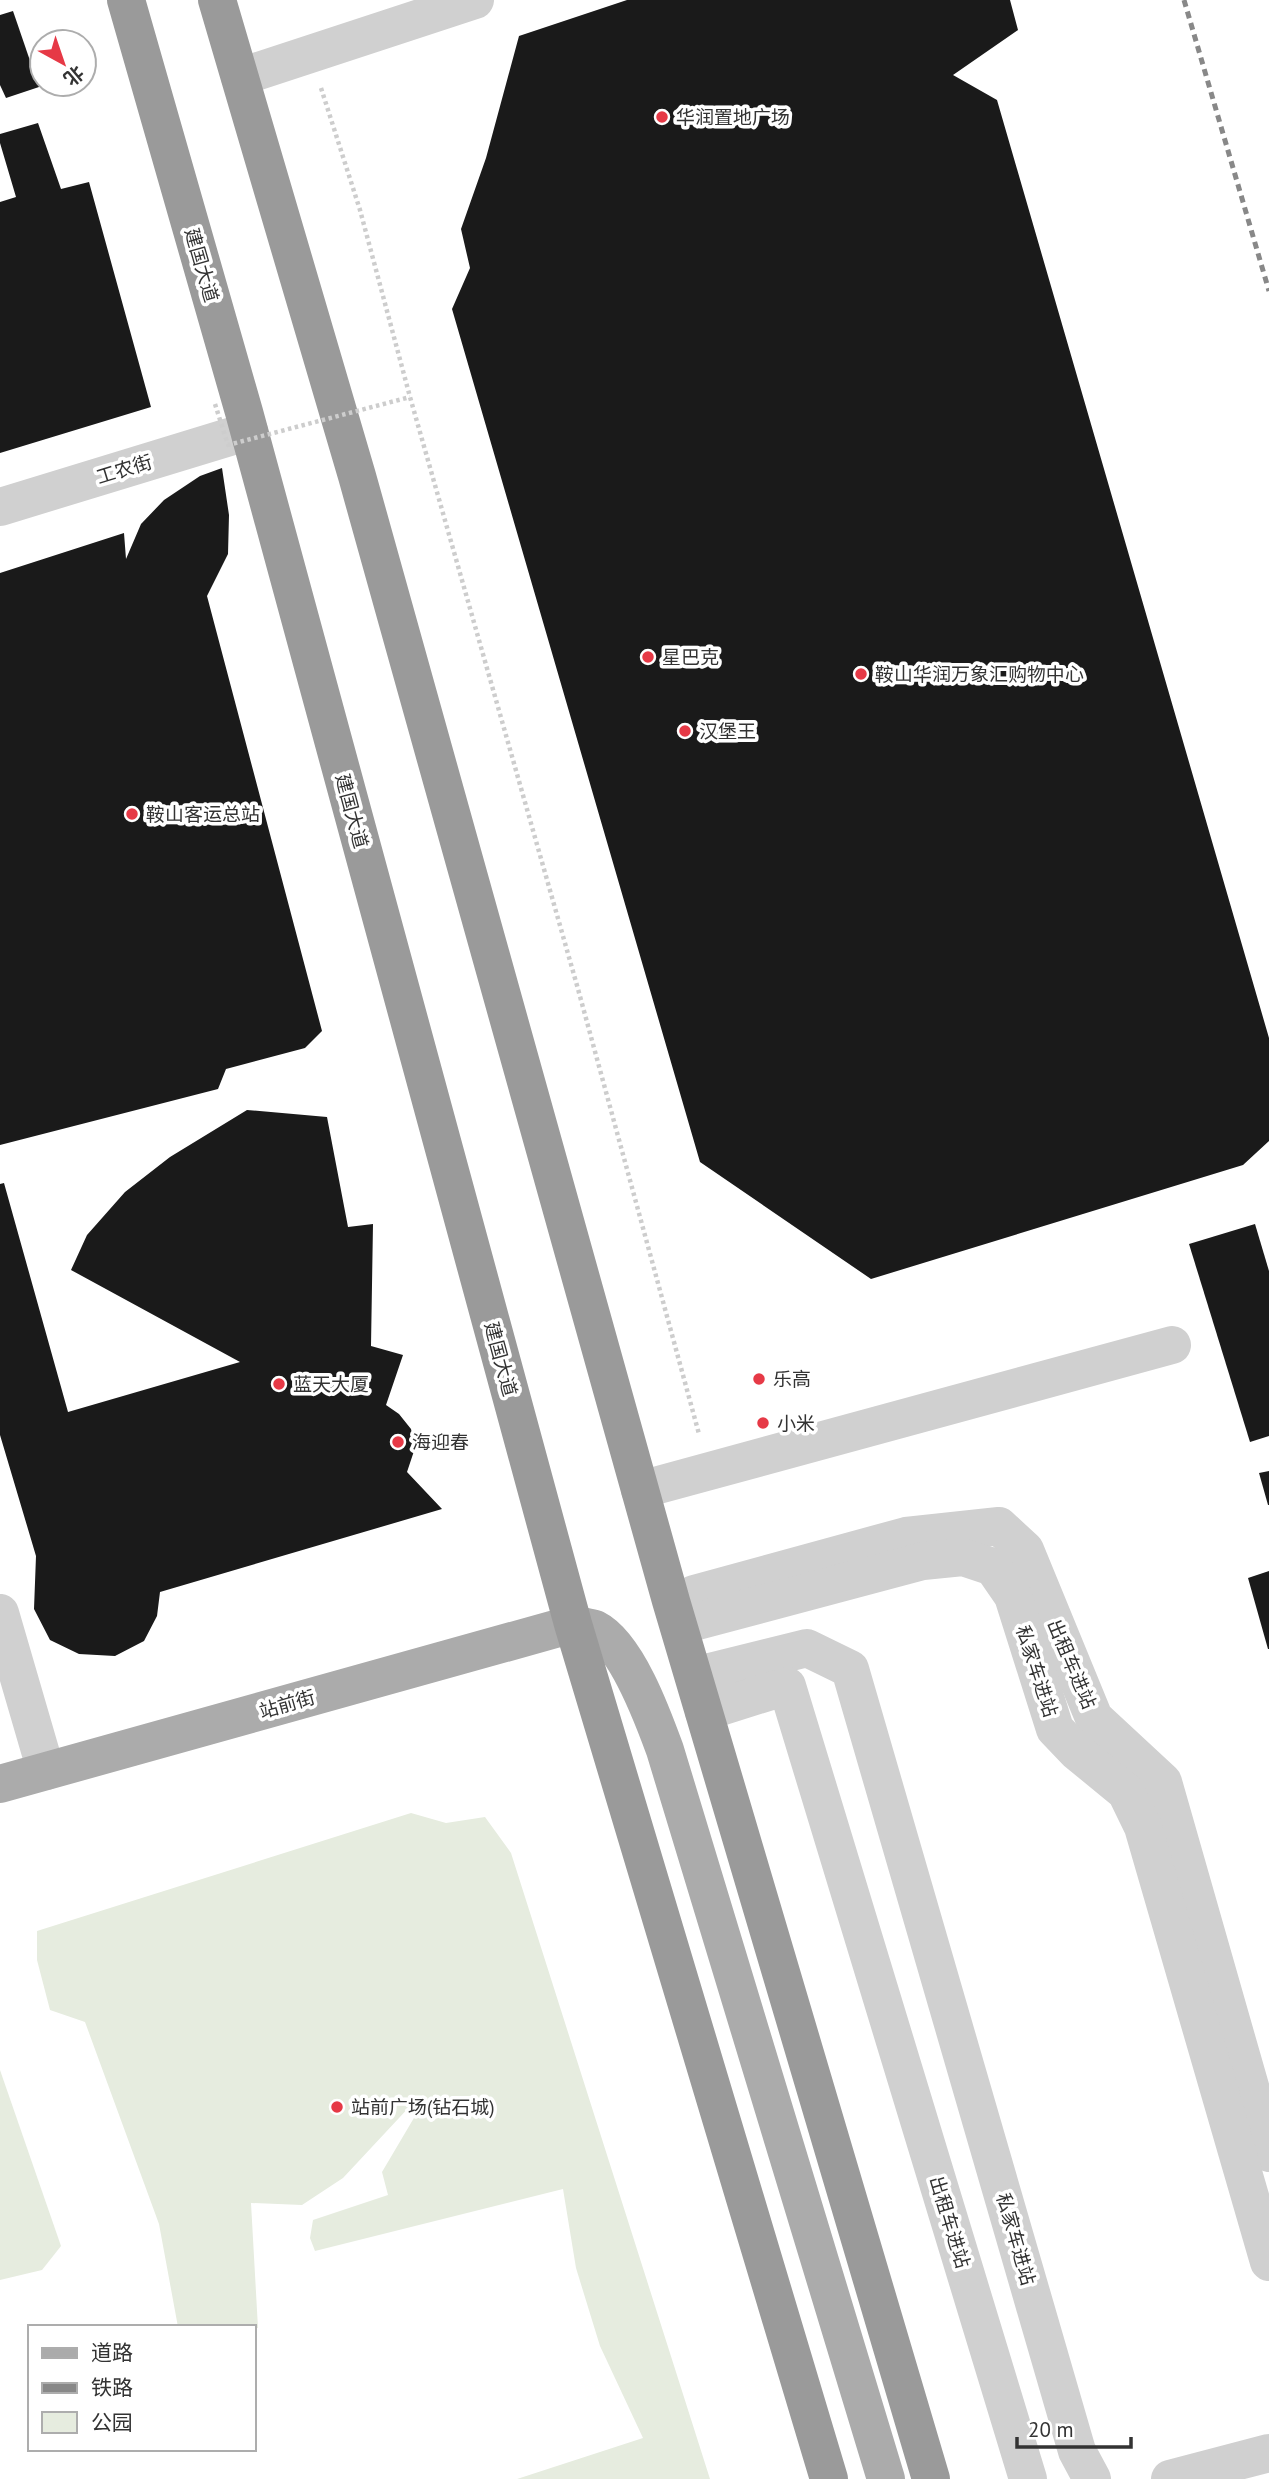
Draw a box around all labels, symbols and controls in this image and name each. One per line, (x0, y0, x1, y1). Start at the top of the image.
north arrow (28, 28, 98, 98)
text: 北 (59, 61, 89, 91)
place label: 华润置地广场 (676, 105, 790, 129)
marker: 华润置地广场 (654, 109, 670, 125)
street label: 建国大道 (180, 225, 224, 305)
street label: 工农街 (93, 449, 155, 489)
place label: 星巴克 (662, 645, 719, 669)
marker: 星巴克 (640, 649, 656, 665)
place label: 鞍山华润万象汇购物中心 (875, 662, 1084, 686)
marker: 鞍山华润万象汇购物中心 (853, 666, 869, 682)
place label: 汉堡王 (699, 719, 756, 743)
marker: 汉堡王 (677, 723, 693, 739)
street label: 建国大道 (331, 771, 373, 851)
place label: 鞍山客运总站 (146, 802, 260, 826)
marker: 鞍山客运总站 (124, 806, 140, 822)
street label: 建国大道 (480, 1319, 522, 1399)
place label: 乐高 (773, 1367, 811, 1391)
marker: 乐高 (751, 1371, 767, 1387)
place label: 蓝天大厦 (293, 1372, 369, 1396)
marker: 蓝天大厦 (271, 1376, 287, 1392)
place label: 小米 (777, 1411, 815, 1435)
marker: 小米 (755, 1415, 771, 1431)
place label: 海迎春 (412, 1430, 469, 1454)
marker: 海迎春 (390, 1434, 406, 1450)
street label: 出租车进站 (1042, 1616, 1102, 1712)
street label: 私家车进站 (1011, 1622, 1063, 1720)
street label: 站前街 (256, 1685, 318, 1723)
place label: 站前广场(钻石城) (351, 2095, 495, 2119)
marker: 站前广场(钻石城) (329, 2099, 345, 2115)
street label: 出租车进站 (925, 2173, 975, 2271)
street label: 私家车进站 (991, 2190, 1041, 2288)
legend (28, 2325, 256, 2451)
text: 道路 (91, 2339, 133, 2366)
text: 铁路 (91, 2374, 133, 2401)
scale bar (1017, 2406, 1131, 2450)
text: 公园 (91, 2409, 133, 2436)
text: 20 m (1028, 2416, 1074, 2443)

